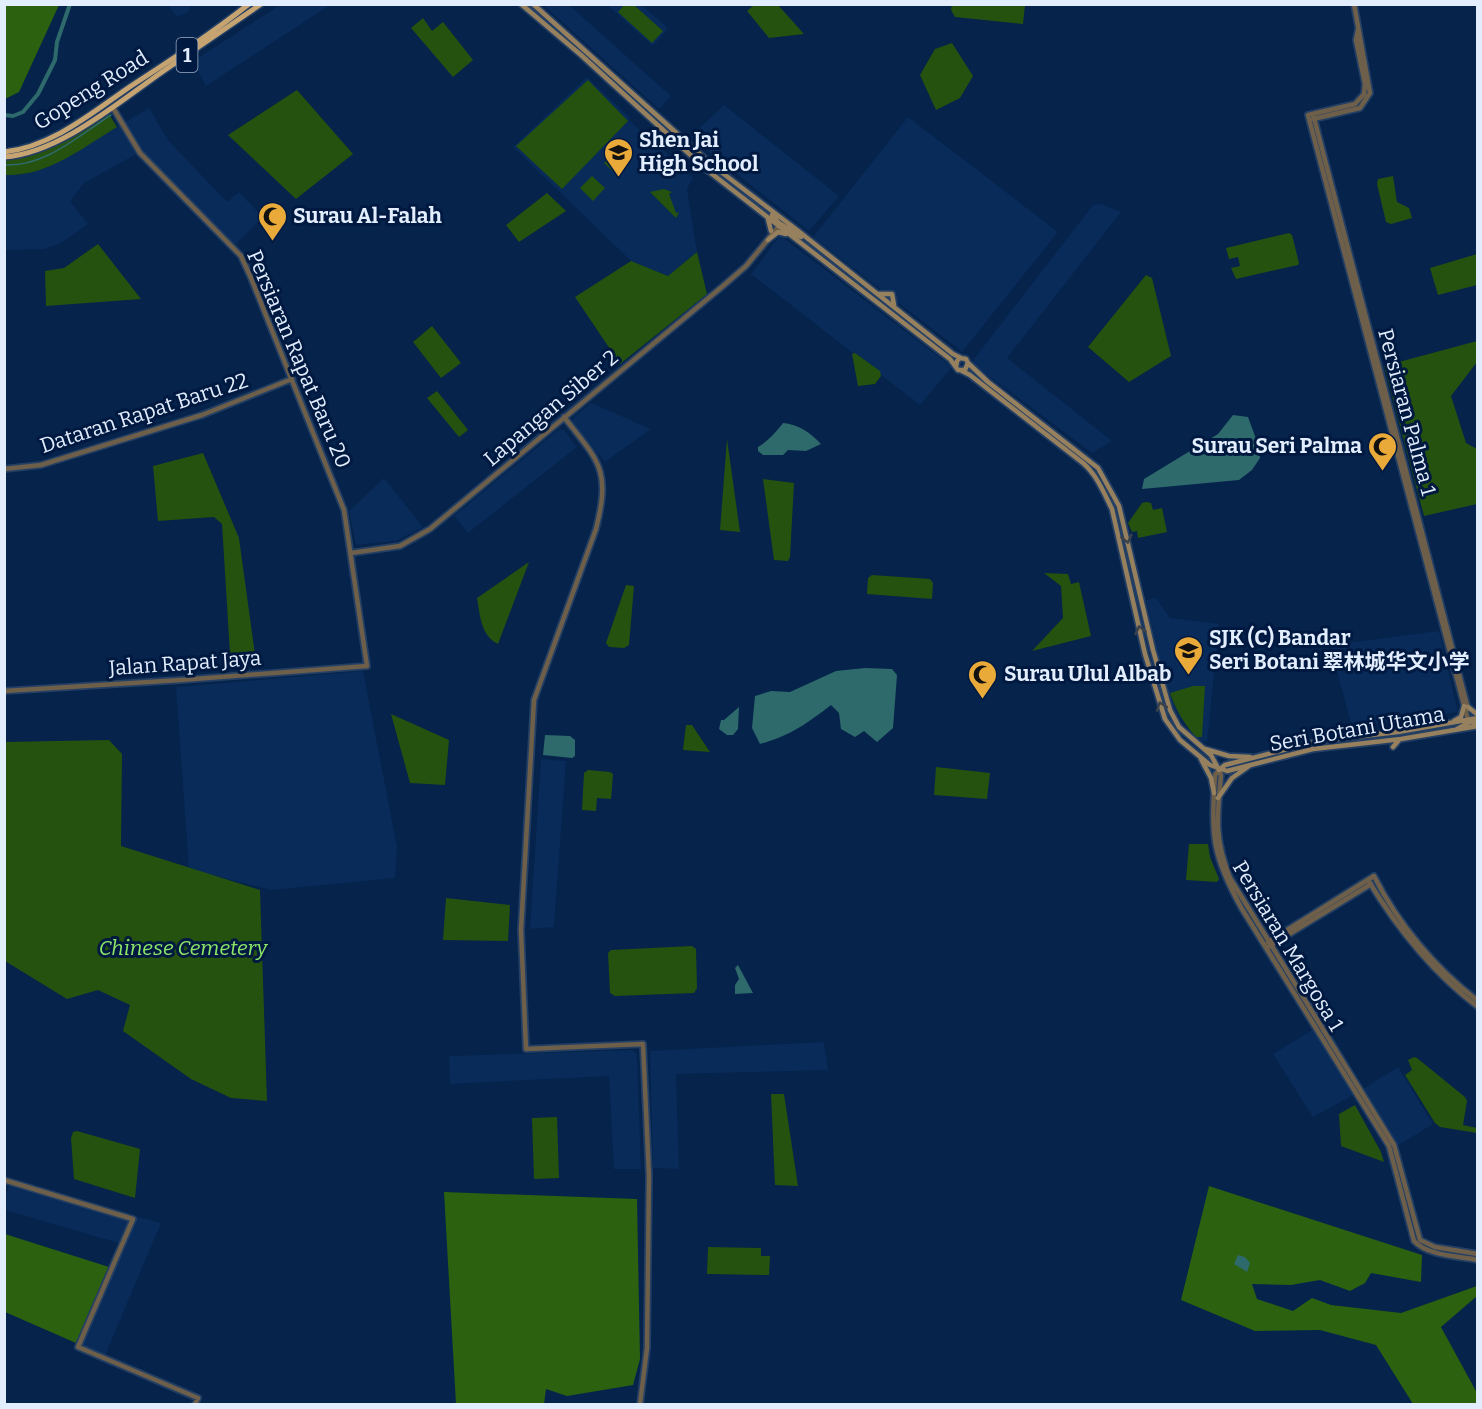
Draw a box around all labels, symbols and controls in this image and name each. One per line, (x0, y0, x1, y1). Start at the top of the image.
road number: 1 (176, 38, 198, 72)
street label: Gopeng Road (29, 44, 153, 136)
place label: Shen Jai High School (639, 127, 759, 177)
school or university icon: Shen Jai High School (602, 136, 634, 178)
mosque icon: Surau Al-Falah (256, 200, 288, 242)
place label: Surau Al-Falah (293, 203, 443, 229)
street label: Persiaran Rapat Baru 20 (241, 246, 357, 472)
street label: Persiaran Palma 1 (1372, 326, 1442, 499)
street label: Lapangan Siber 2 (479, 344, 623, 472)
street label: Dataran Rapat Baru 22 (37, 367, 251, 459)
mosque icon: Surau Seri Palma (1367, 430, 1399, 472)
place label: Surau Seri Palma (1192, 433, 1362, 459)
one-way arrow (1120, 534, 1133, 544)
place label: SJK (C) Bandar Seri Botani 翠林城华文小学 (1209, 625, 1470, 675)
one-way arrow (1134, 626, 1147, 636)
school or university icon: SJK (C) Bandar Seri Botani 翠林城华文小学 (1172, 634, 1204, 676)
street label: Jalan Rapat Jaya (107, 645, 263, 681)
mosque icon: Surau Ulul Albab (967, 658, 999, 700)
place label: Surau Ulul Albab (1004, 661, 1171, 687)
one-way arrow (1155, 701, 1168, 712)
street label: Seri Botani Utama (1267, 701, 1447, 757)
street label: Persiaran Margosa 1 (1227, 856, 1349, 1036)
park label: Chinese Cemetery (99, 935, 268, 961)

